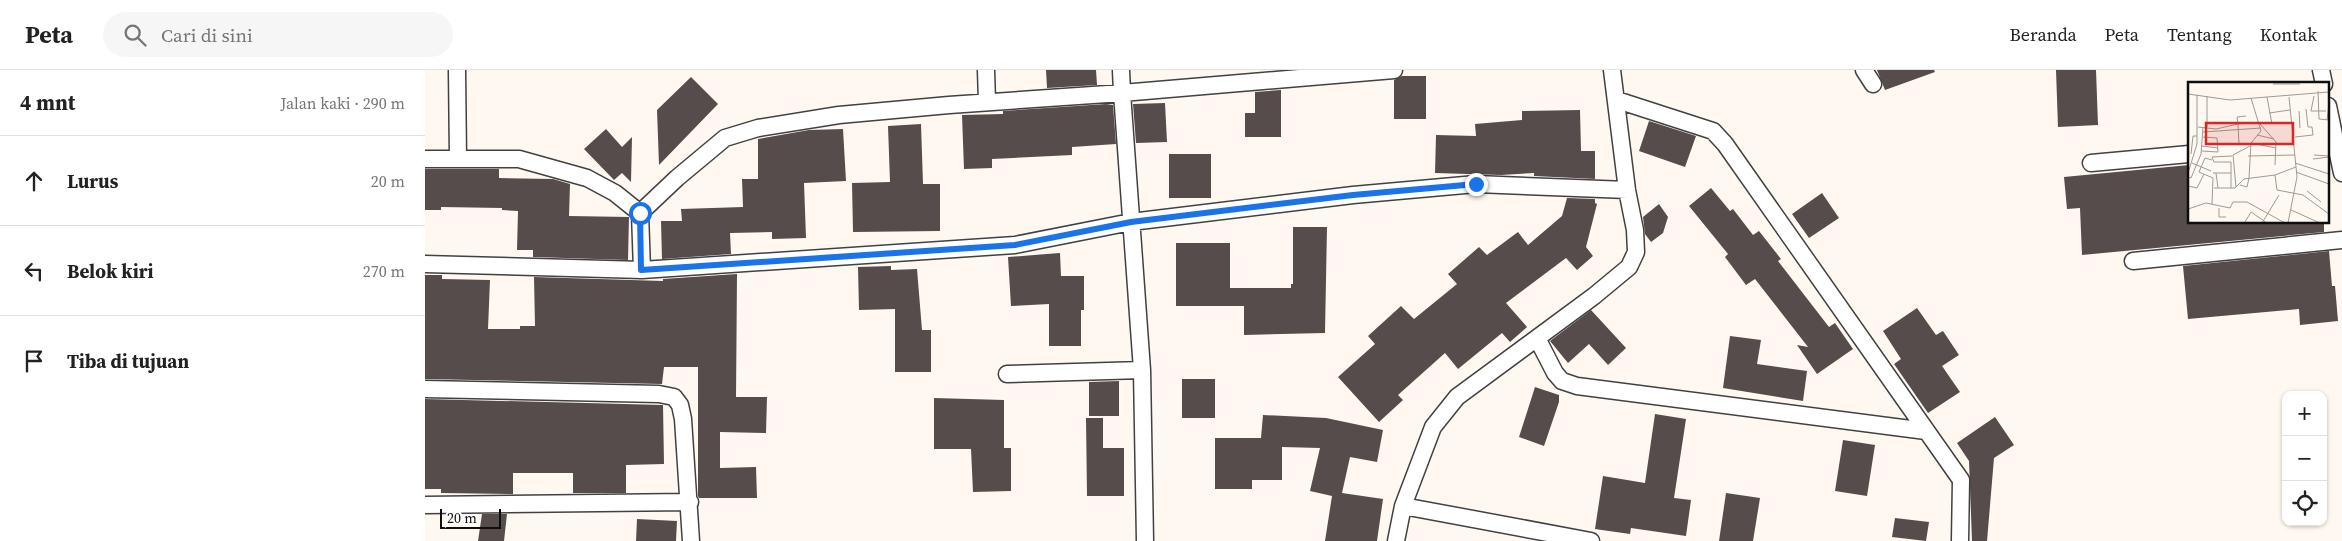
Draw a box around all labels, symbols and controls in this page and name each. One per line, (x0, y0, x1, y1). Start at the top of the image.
search box (103, 12, 453, 57)
text: Peta (25, 18, 73, 51)
icon: search (121, 21, 149, 49)
text: Cari di sini (161, 22, 253, 48)
text: Beranda (2009, 22, 2077, 47)
text: Peta (2105, 22, 2139, 47)
text: Tentang (2167, 22, 2232, 47)
text: Kontak (2260, 22, 2317, 47)
inset map (2188, 82, 2329, 224)
text: 4 mnt (20, 88, 75, 117)
text: Jalan kaki · 290 m (280, 92, 405, 114)
icon: ahead (20, 167, 48, 195)
text: Lurus (67, 168, 118, 194)
text: 20 m (371, 170, 405, 192)
route end (1465, 173, 1488, 196)
route start (629, 202, 652, 225)
icon: left (20, 257, 48, 285)
text: Belok kiri (67, 258, 154, 284)
text: 270 m (363, 260, 405, 282)
icon: arrive (20, 347, 48, 375)
text: Tiba di tujuan (67, 348, 189, 374)
map controls (2282, 391, 2327, 526)
button: + (2282, 391, 2327, 436)
button: − (2282, 436, 2327, 481)
button: locate (2282, 481, 2327, 526)
scale bar (440, 506, 501, 529)
text: 20 m (447, 508, 477, 528)

